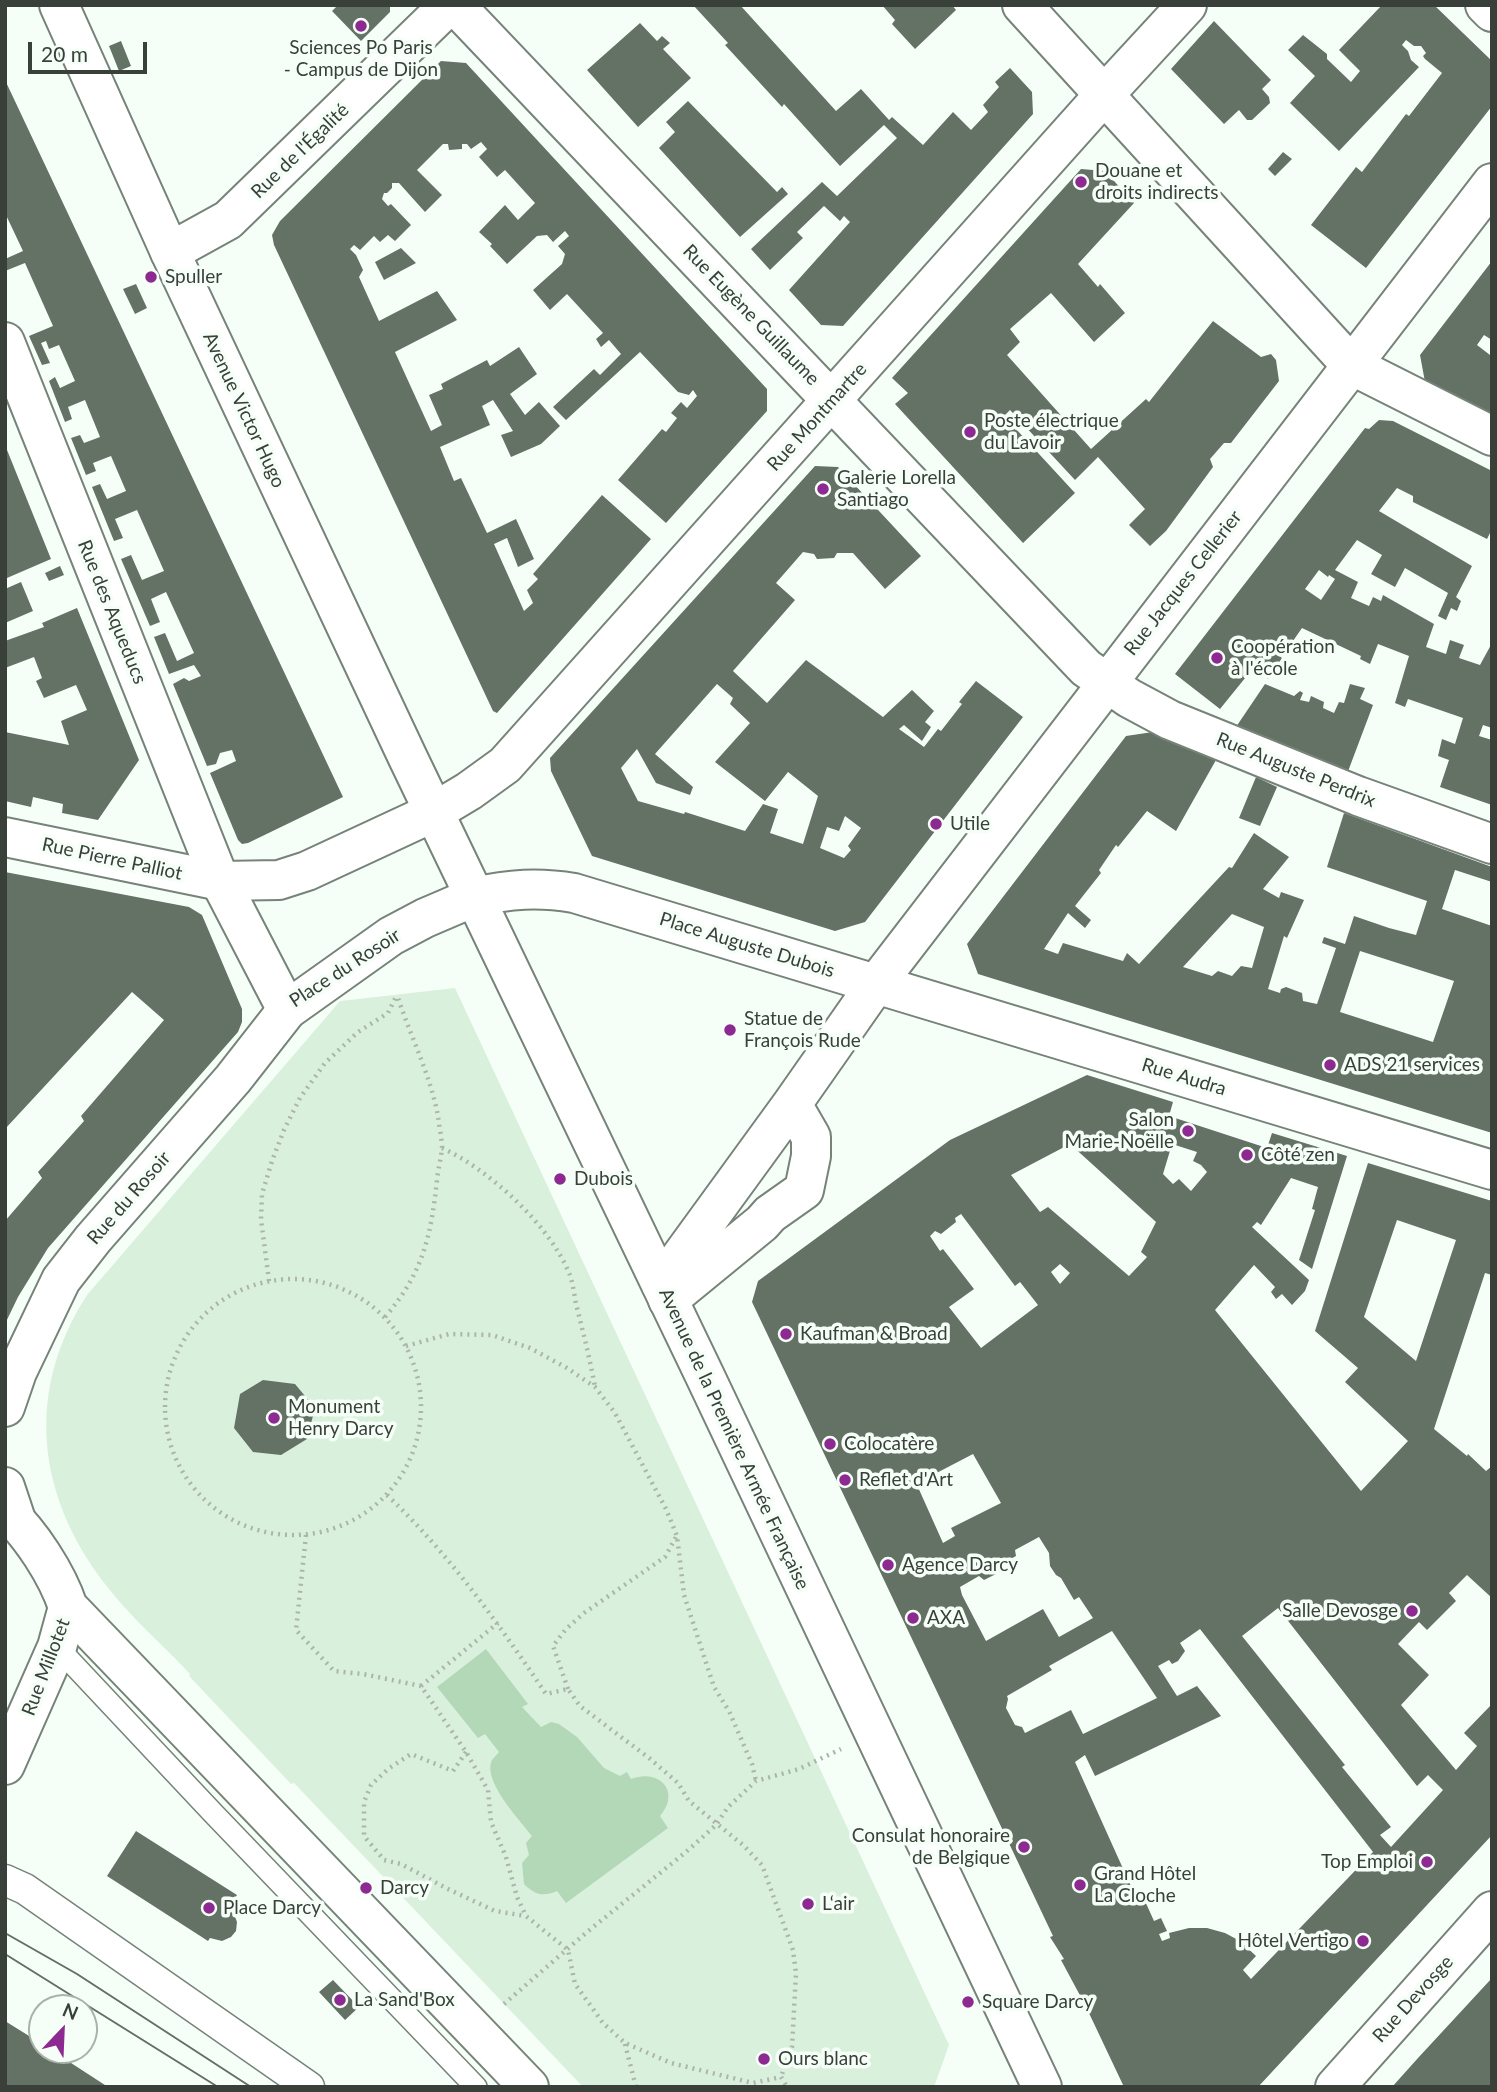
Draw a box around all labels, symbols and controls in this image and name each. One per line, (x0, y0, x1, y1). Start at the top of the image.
marker: Sciences Po Paris - Campus de Dijon (353, 18, 369, 34)
scale bar (32, 28, 150, 72)
place label: Sciences Po Paris - Campus de Dijon (284, 37, 438, 81)
text: 20 m (41, 41, 88, 66)
street label: Rue de l'Égalité (246, 99, 354, 203)
place label: Douane et droits indirects (1095, 160, 1218, 204)
marker: Douane et droits indirects (1073, 174, 1089, 190)
street label: Rue Eugène Guillaume (678, 240, 824, 390)
place label: Spuller (165, 266, 222, 288)
marker: Spuller (143, 269, 159, 285)
street label: Avenue Victor Hugo (198, 329, 290, 491)
street label: Rue Montmartre (762, 358, 872, 476)
place label: Poste électrique du Lavoir (984, 410, 1119, 454)
marker: Poste électrique du Lavoir (962, 424, 978, 440)
place label: Galerie Lorella Santiago (837, 467, 956, 511)
marker: Galerie Lorella Santiago (815, 481, 831, 497)
street label: Rue Jacques Cellerier (1119, 506, 1247, 660)
street label: Rue des Aqueducs (73, 537, 151, 687)
place label: Coopération à l'école (1231, 636, 1335, 680)
marker: Coopération à l'école (1209, 650, 1225, 666)
street label: Rue Auguste Perdrix (1213, 728, 1379, 812)
place label: Utile (950, 813, 990, 835)
marker: Utile (928, 816, 944, 832)
street label: Rue Pierre Palliot (40, 833, 184, 885)
street label: Place Auguste Dubois (657, 908, 837, 982)
street label: Place du Rosoir (285, 924, 405, 1012)
place label: Statue de François Rude (744, 1008, 861, 1052)
marker: Statue de François Rude (722, 1022, 738, 1038)
street label: Rue Audra (1139, 1053, 1229, 1101)
place label: ADS 21 services (1344, 1054, 1480, 1076)
marker: ADS 21 services (1322, 1057, 1338, 1073)
place label: Salon Marie-Noëlle (1065, 1109, 1174, 1153)
marker: Salon Marie-Noëlle (1180, 1123, 1196, 1139)
place label: Côté zen (1261, 1144, 1335, 1166)
street label: Rue du Rosoir (82, 1147, 176, 1249)
marker: Côté zen (1239, 1147, 1255, 1163)
place label: Dubois (574, 1168, 633, 1190)
marker: Dubois (552, 1171, 568, 1187)
street label: Avenue de la Première Armée Française (654, 1285, 814, 1593)
place label: Kaufman & Broad (800, 1323, 948, 1345)
marker: Kaufman & Broad (778, 1326, 794, 1342)
place label: Monument Henry Darcy (288, 1396, 393, 1440)
marker: Monument Henry Darcy (266, 1410, 282, 1426)
place label: Colocatère (844, 1433, 934, 1455)
marker: Colocatère (822, 1436, 838, 1452)
place label: Reflet d'Art (859, 1469, 953, 1491)
marker: Reflet d'Art (837, 1472, 853, 1488)
place label: Agence Darcy (902, 1554, 1018, 1576)
marker: Agence Darcy (880, 1557, 896, 1573)
place label: Salle Devosge (1282, 1600, 1398, 1622)
marker: Salle Devosge (1404, 1603, 1420, 1619)
place label: AXA (927, 1607, 965, 1629)
marker: AXA (905, 1610, 921, 1626)
street label: Rue Millotet (17, 1615, 75, 1719)
place label: Consulat honoraire de Belgique (852, 1825, 1010, 1869)
marker: Consulat honoraire de Belgique (1016, 1839, 1032, 1855)
place label: Top Emploi (1321, 1851, 1413, 1873)
marker: Top Emploi (1419, 1854, 1435, 1870)
place label: Grand Hôtel La Cloche (1094, 1863, 1196, 1907)
place label: Darcy (380, 1877, 429, 1899)
marker: Grand Hôtel La Cloche (1072, 1877, 1088, 1893)
marker: Darcy (358, 1880, 374, 1896)
place label: L‘air (822, 1893, 854, 1915)
marker: L‘air (800, 1896, 816, 1912)
place label: Place Darcy (223, 1897, 321, 1919)
marker: Place Darcy (201, 1900, 217, 1916)
place label: Hôtel Vertigo (1237, 1930, 1349, 1952)
marker: Hôtel Vertigo (1355, 1933, 1371, 1949)
street label: Rue Devosge (1368, 1951, 1458, 2047)
place label: La Sand'Box (354, 1989, 455, 2011)
place label: Square Darcy (982, 1991, 1093, 2013)
marker: La Sand'Box (332, 1992, 348, 2008)
north arrow (28, 1994, 98, 2064)
marker: Square Darcy (960, 1994, 976, 2010)
text: N (59, 1998, 82, 2024)
place label: Ours blanc (778, 2048, 868, 2070)
marker: Ours blanc (756, 2051, 772, 2067)

